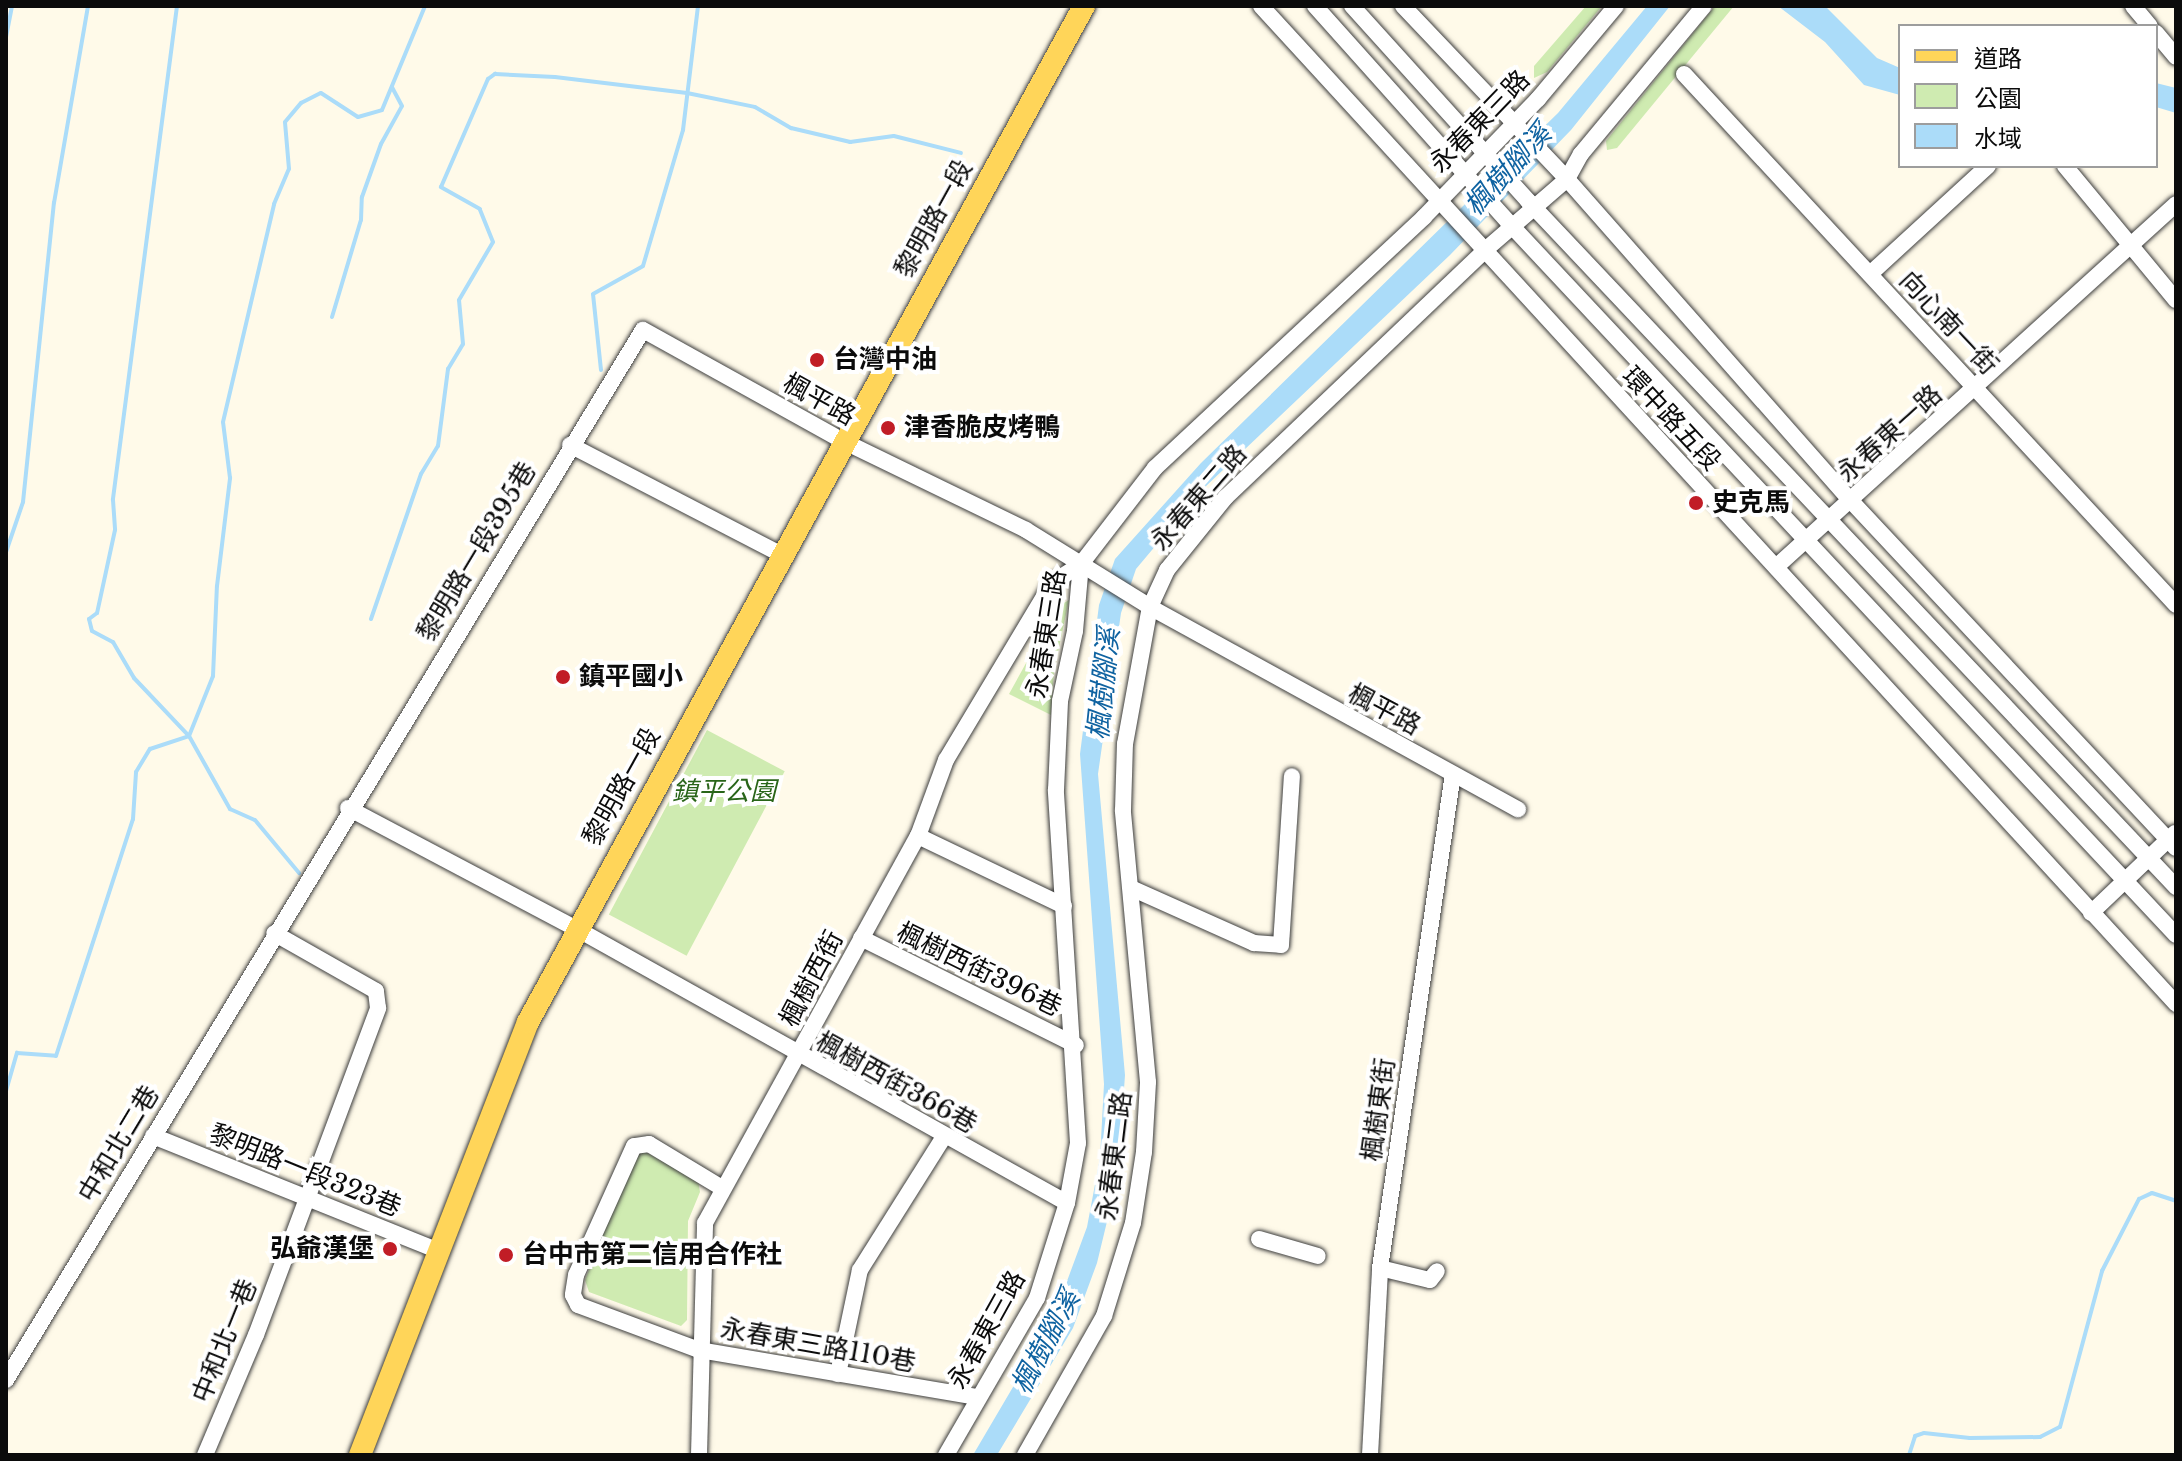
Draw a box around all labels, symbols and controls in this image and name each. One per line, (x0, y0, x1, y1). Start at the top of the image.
legend (1898, 24, 2158, 168)
text: 道路 (1974, 44, 2022, 73)
street label: 永春東三路 (1424, 64, 1536, 180)
text: 公園 (1974, 84, 2022, 113)
water label: 楓樹腳溪 (1458, 118, 1558, 222)
text: 水域 (1974, 124, 2022, 153)
street label: 黎明路一段 (889, 155, 979, 283)
street label: 向心南一街 (1892, 265, 2004, 381)
place label: 台灣中油 (833, 344, 937, 376)
marker: 台灣中油 (808, 351, 826, 369)
street label: 環中路五段 (1615, 361, 1727, 477)
street label: 楓平路 (777, 367, 861, 433)
street label: 永春東一路 (1831, 379, 1949, 489)
place label: 津香脆皮烤鴨 (904, 412, 1060, 444)
marker: 津香脆皮烤鴨 (879, 419, 897, 437)
street label: 永春東二路 (1145, 439, 1253, 557)
street label: 黎明路一段395巷 (411, 457, 543, 647)
place label: 史克馬 (1712, 487, 1790, 519)
marker: 史克馬 (1687, 494, 1705, 512)
street label: 永春東三路 (1021, 567, 1073, 701)
water label: 楓樹腳溪 (1081, 627, 1127, 741)
place label: 鎮平國小 (579, 661, 683, 693)
marker: 鎮平國小 (554, 668, 572, 686)
street label: 楓平路 (1342, 678, 1426, 742)
street label: 黎明路一段 (577, 723, 667, 851)
park label: 鎮平公園 (672, 776, 776, 808)
street label: 楓樹西街396巷 (892, 917, 1066, 1023)
street label: 楓樹西街 (774, 926, 850, 1032)
street label: 楓樹西街366巷 (810, 1026, 982, 1140)
street label: 楓樹東街 (1356, 1056, 1402, 1164)
street label: 中和北二巷 (72, 1080, 166, 1208)
street label: 永春東二路 (1092, 1090, 1138, 1222)
street label: 黎明路一段323巷 (205, 1118, 405, 1224)
place label: 弘爺漢堡 (270, 1233, 374, 1265)
place label: 台中市第二信用合作社 (522, 1239, 782, 1271)
marker: 弘爺漢堡 (381, 1240, 399, 1258)
marker: 台中市第二信用合作社 (497, 1246, 515, 1264)
street label: 永春東三路 (942, 1266, 1032, 1394)
street label: 中和北一巷 (186, 1275, 264, 1407)
water label: 楓樹腳溪 (1005, 1285, 1087, 1399)
street label: 永春東三路110巷 (718, 1313, 918, 1379)

